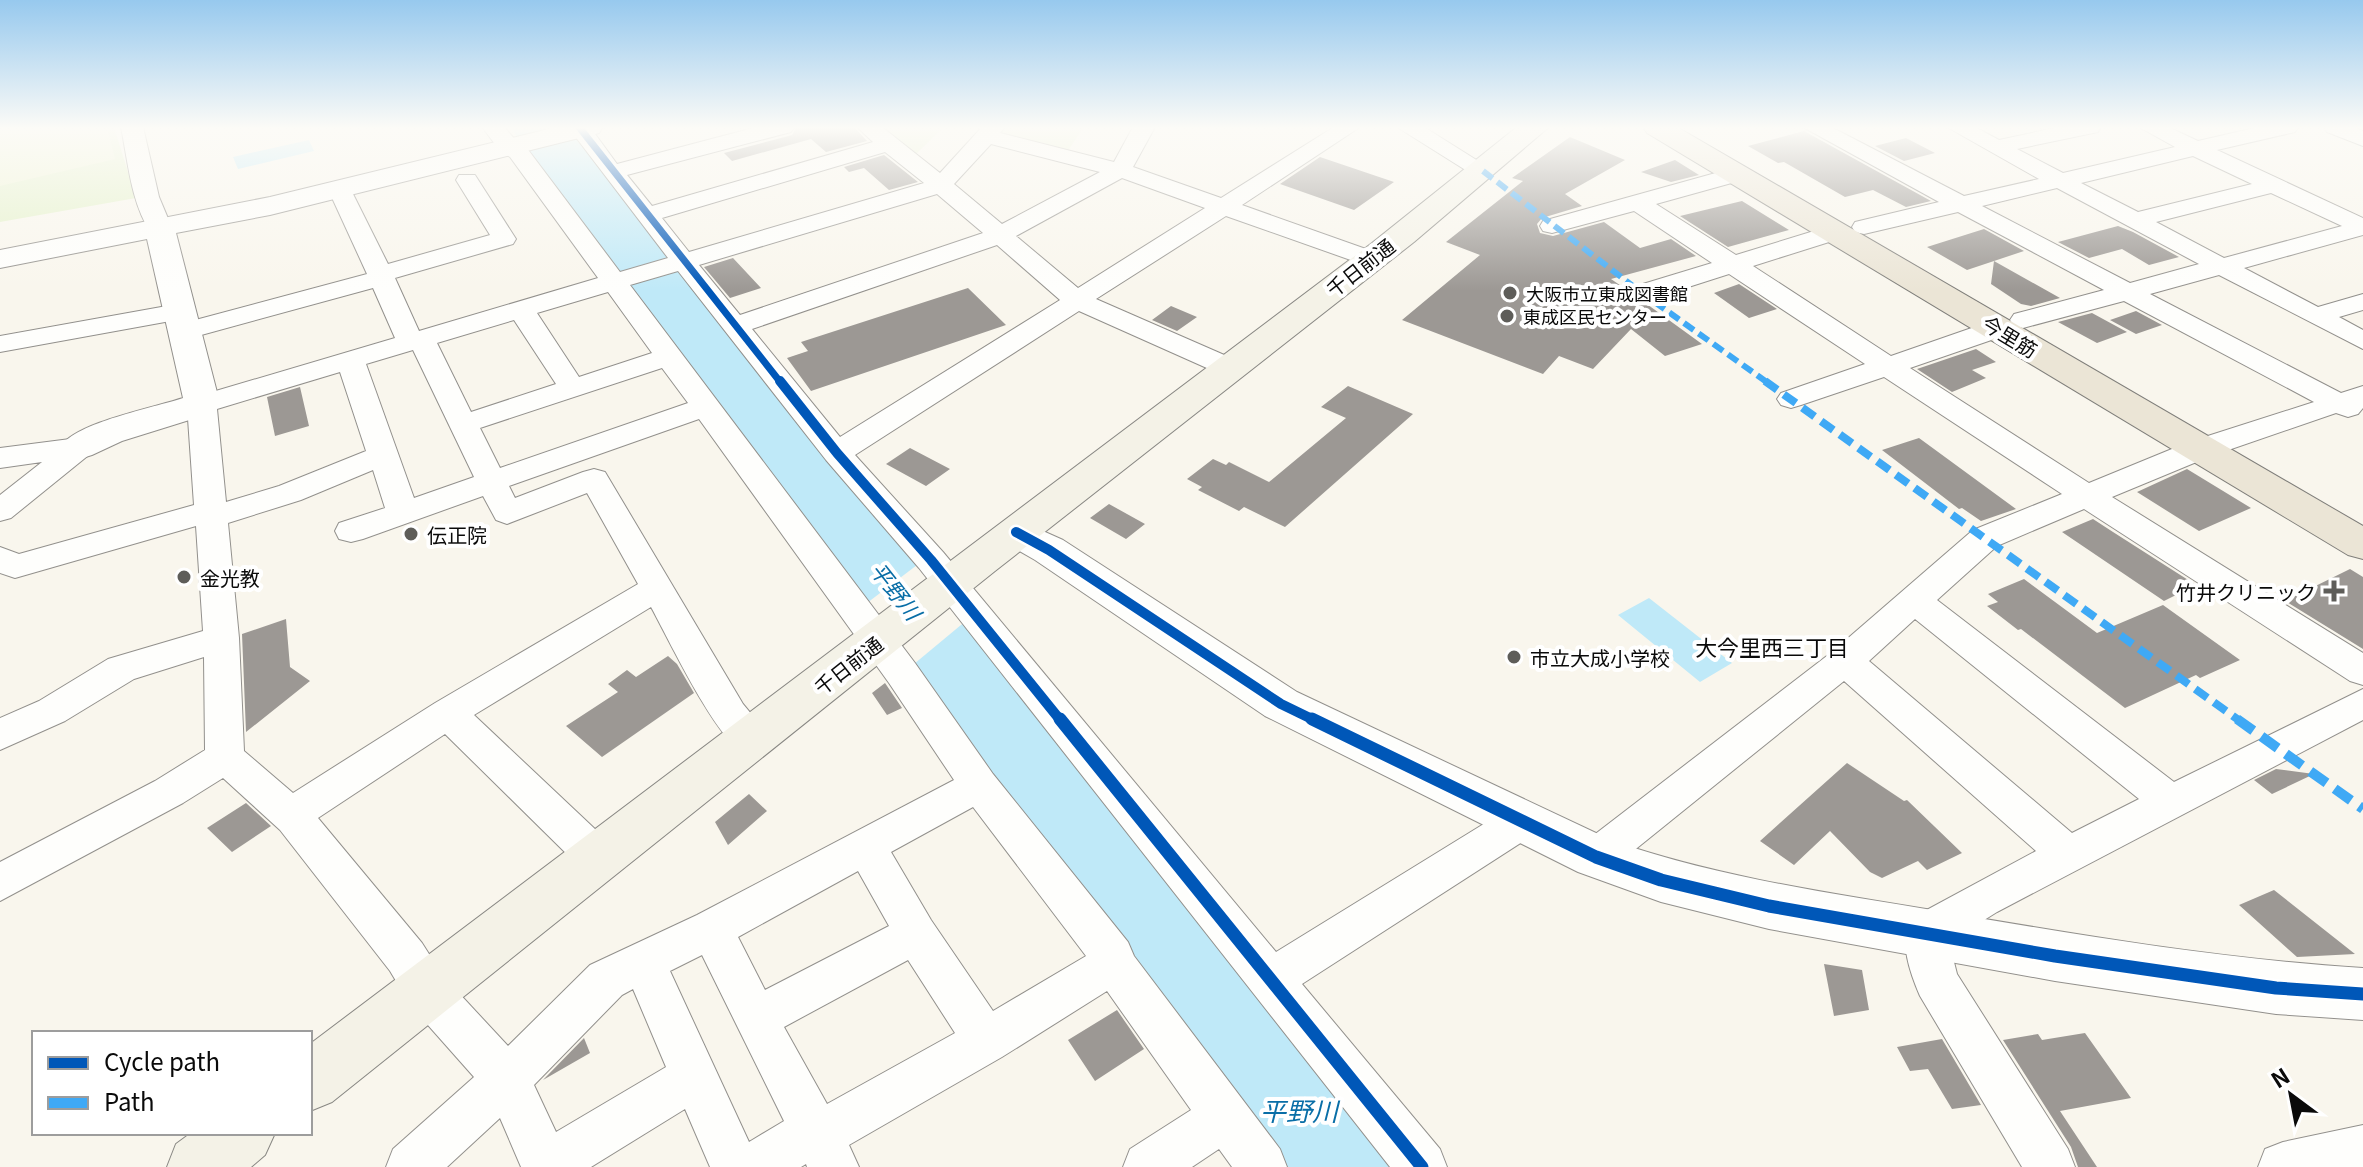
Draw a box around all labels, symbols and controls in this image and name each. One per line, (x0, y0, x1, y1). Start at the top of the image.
street label: 千日前通 (1320, 231, 1400, 303)
place label: 大阪市立東成図書館 (1526, 280, 1688, 306)
marker: 大阪市立東成図書館 (1501, 284, 1519, 302)
place label: 東成区民センター (1523, 303, 1667, 329)
marker: 東成区民センター (1498, 307, 1516, 325)
street label: 今里筋 (1977, 308, 2043, 364)
place label: 伝正院 (427, 520, 487, 549)
marker: 伝正院 (402, 525, 420, 543)
water label: 平野川 (864, 554, 931, 627)
place label: 金光教 (200, 563, 260, 592)
marker: 金光教 (175, 568, 193, 586)
place label: 竹井クリニック (2176, 577, 2316, 606)
marker: 竹井クリニック (2323, 580, 2345, 602)
street label: 千日前通 (808, 629, 888, 701)
district label: 大今里西三丁目 (1695, 630, 1849, 662)
place label: 市立大成小学校 (1530, 643, 1670, 672)
marker: 市立大成小学校 (1505, 648, 1523, 666)
legend (32, 1031, 312, 1135)
text: Cycle path (104, 1043, 220, 1078)
north arrow (2251, 1055, 2331, 1135)
text: N (2264, 1058, 2295, 1094)
text: Path (104, 1083, 155, 1118)
water label: 平野川 (1260, 1091, 1341, 1128)

